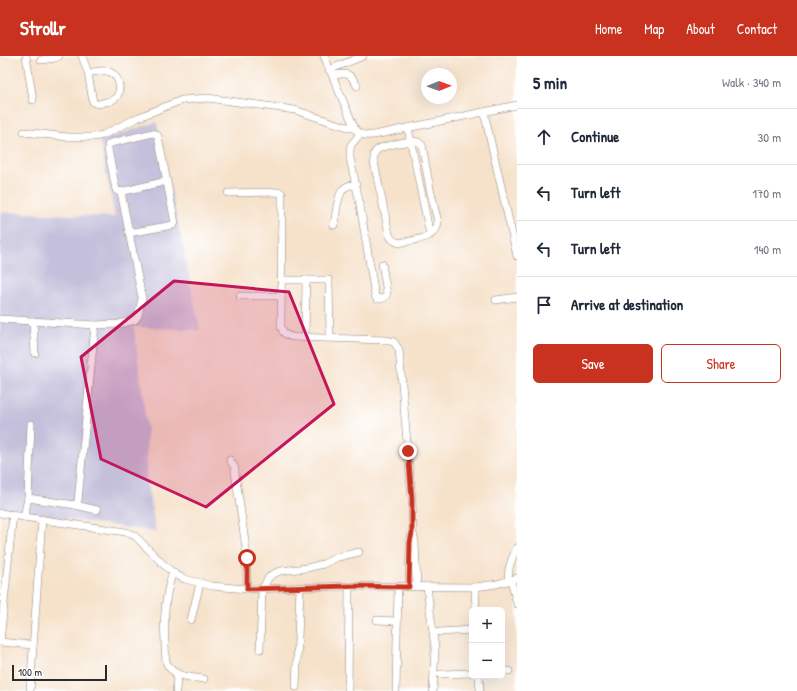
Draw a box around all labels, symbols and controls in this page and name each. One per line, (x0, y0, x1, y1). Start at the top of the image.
text: Strollr (20, 15, 66, 41)
text: Home (595, 19, 622, 38)
text: Map (644, 19, 664, 38)
text: About (686, 19, 715, 38)
text: Contact (737, 19, 777, 38)
north arrow (421, 68, 457, 104)
text: 5 min (533, 71, 567, 94)
text: Walk · 340 m (722, 73, 781, 91)
icon: ahead (533, 126, 555, 148)
text: Continue (571, 126, 619, 147)
text: 30 m (758, 128, 781, 146)
icon: left (533, 182, 555, 204)
text: Turn left (571, 182, 621, 203)
text: 170 m (752, 184, 781, 202)
icon: left (533, 238, 555, 260)
text: Turn left (571, 238, 621, 259)
text: 140 m (754, 240, 781, 258)
icon: arrive (533, 294, 555, 316)
text: Arrive at destination (571, 294, 683, 315)
button: Save (533, 344, 653, 383)
button: Share (661, 344, 781, 383)
route end (399, 442, 417, 460)
route start (238, 549, 256, 567)
map controls (469, 607, 505, 679)
button: + (469, 607, 505, 643)
button: − (469, 643, 505, 679)
scale bar (12, 663, 107, 682)
text: 100 m (18, 665, 42, 679)

